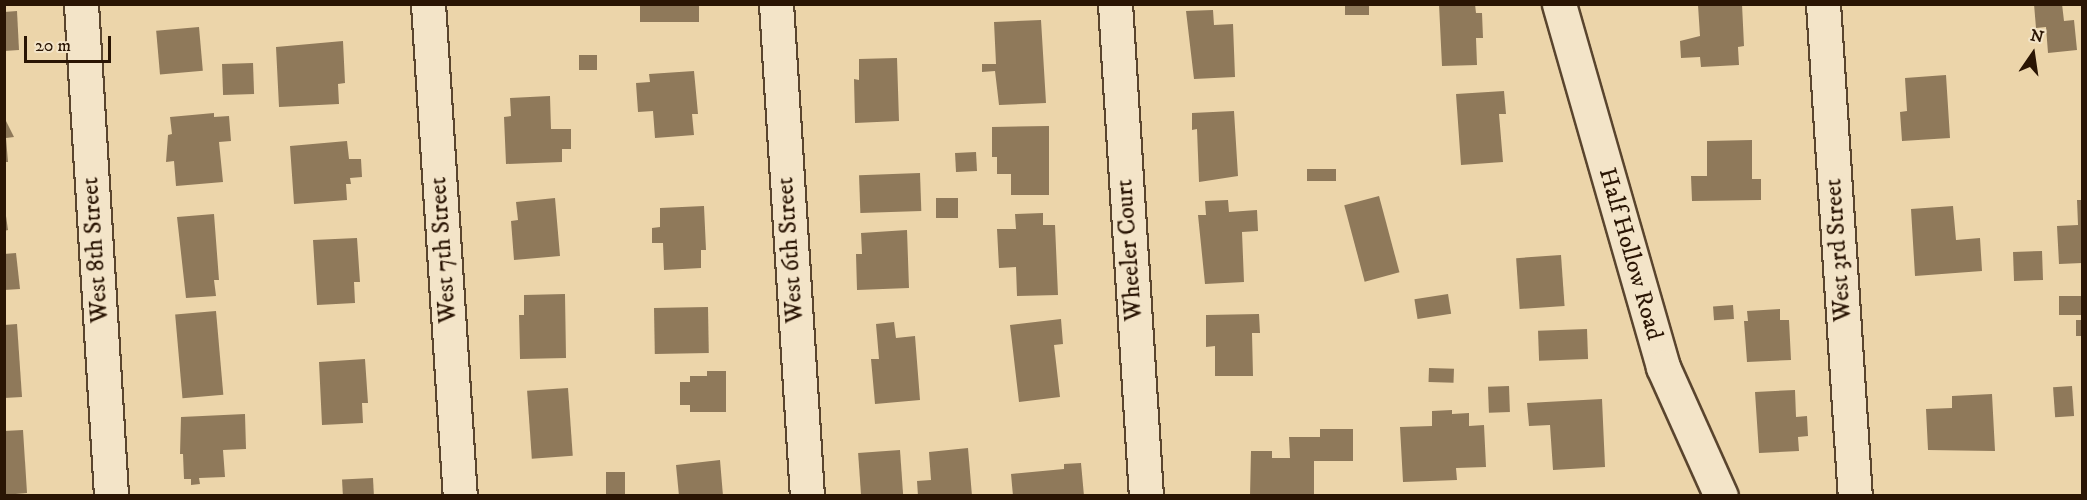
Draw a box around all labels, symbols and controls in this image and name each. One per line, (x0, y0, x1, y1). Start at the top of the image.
scale bar (27, 24, 114, 62)
north arrow (2003, 24, 2063, 84)
text: N (2028, 25, 2046, 48)
text: 20 m (35, 35, 71, 57)
street label: Half Hollow Road (1592, 165, 1668, 343)
street label: West 8th Street (77, 176, 115, 324)
street label: West 7th Street (425, 176, 463, 324)
street label: West 6th Street (772, 176, 810, 324)
street label: Wheeler Court (1111, 178, 1149, 322)
street label: West 3rd Street (1820, 178, 1858, 322)

